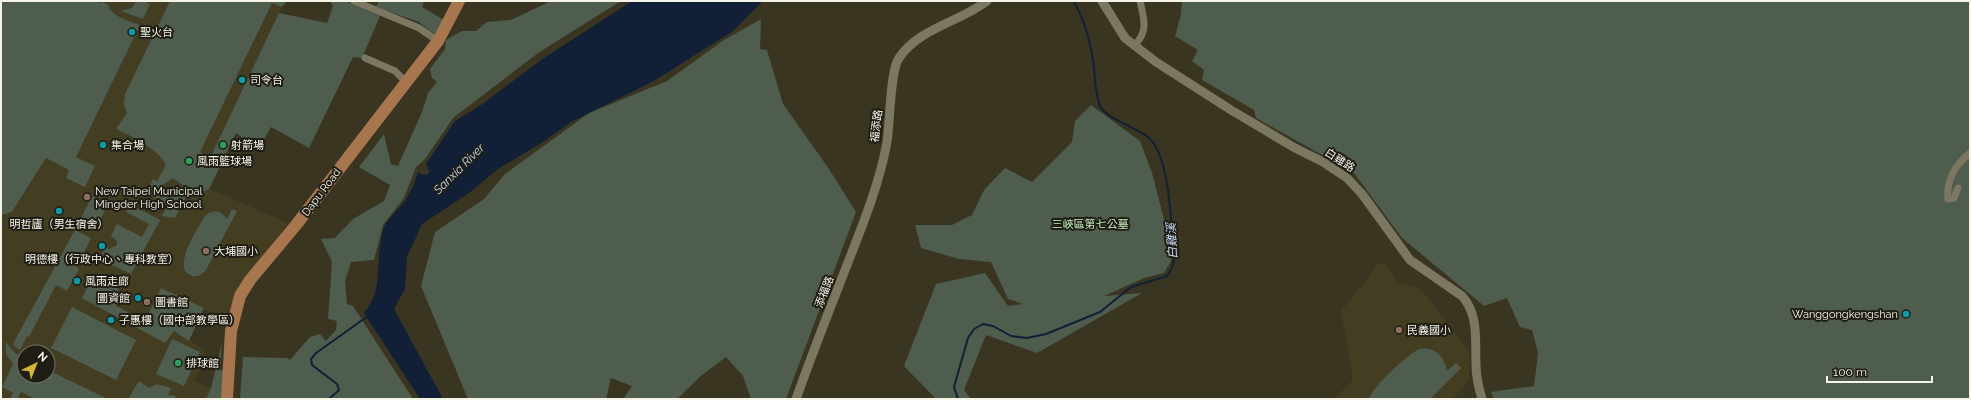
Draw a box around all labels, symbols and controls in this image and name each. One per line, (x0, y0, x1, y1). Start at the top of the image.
place label: 聖火台 (140, 26, 173, 39)
marker: 聖火台 (127, 27, 137, 37)
place label: 司令台 (250, 74, 283, 87)
marker: 司令台 (237, 75, 247, 85)
street label: 福添路 (868, 109, 885, 143)
place label: 集合場 (111, 139, 144, 152)
place label: 射箭場 (231, 139, 264, 152)
marker: 集合場 (98, 140, 108, 150)
marker: 射箭場 (218, 140, 228, 150)
water label: Sanxia River (430, 140, 488, 198)
street label: 白雞路 (1322, 146, 1357, 175)
place label: 風雨籃球場 (197, 155, 252, 168)
marker: 風雨籃球場 (184, 156, 194, 166)
street label: Dapu Road (299, 166, 344, 219)
place label: New Taipei Municipal Mingder High School (95, 185, 202, 211)
marker: New Taipei Municipal Mingder High School (82, 192, 92, 202)
marker: 明哲廬（男生宿舍） (54, 206, 64, 216)
place label: 明哲廬（男生宿舍） (10, 218, 109, 231)
park label: 三峽區第七公墓 (1052, 218, 1129, 231)
water label: 白雞溪 (1164, 221, 1180, 259)
marker: 明德樓（行政中心、專科教室） (97, 241, 107, 251)
place label: 大埔國小 (214, 245, 258, 258)
marker: 大埔國小 (201, 246, 211, 256)
place label: 明德樓（行政中心、專科教室） (25, 253, 179, 266)
street label: 添福路 (812, 274, 836, 310)
place label: 風雨走廊 (85, 275, 129, 288)
marker: 風雨走廊 (72, 276, 82, 286)
place label: 圖資館 (97, 292, 130, 305)
marker: 圖資館 (133, 293, 143, 303)
place label: 圖書館 (155, 296, 188, 309)
marker: 圖書館 (142, 297, 152, 307)
place label: Wanggongkengshan (1792, 308, 1898, 321)
marker: Wanggongkengshan (1901, 309, 1911, 319)
place label: 子惠樓（國中部教學區） (119, 314, 240, 327)
marker: 子惠樓（國中部教學區） (106, 315, 116, 325)
place label: 民義國小 (1407, 324, 1451, 337)
marker: 民義國小 (1394, 325, 1404, 335)
north arrow (16, 344, 56, 384)
text: N (35, 349, 50, 365)
place label: 排球館 (186, 357, 219, 370)
marker: 排球館 (173, 358, 183, 368)
scale bar (1827, 358, 1932, 384)
text: 100 m (1833, 365, 1867, 379)

